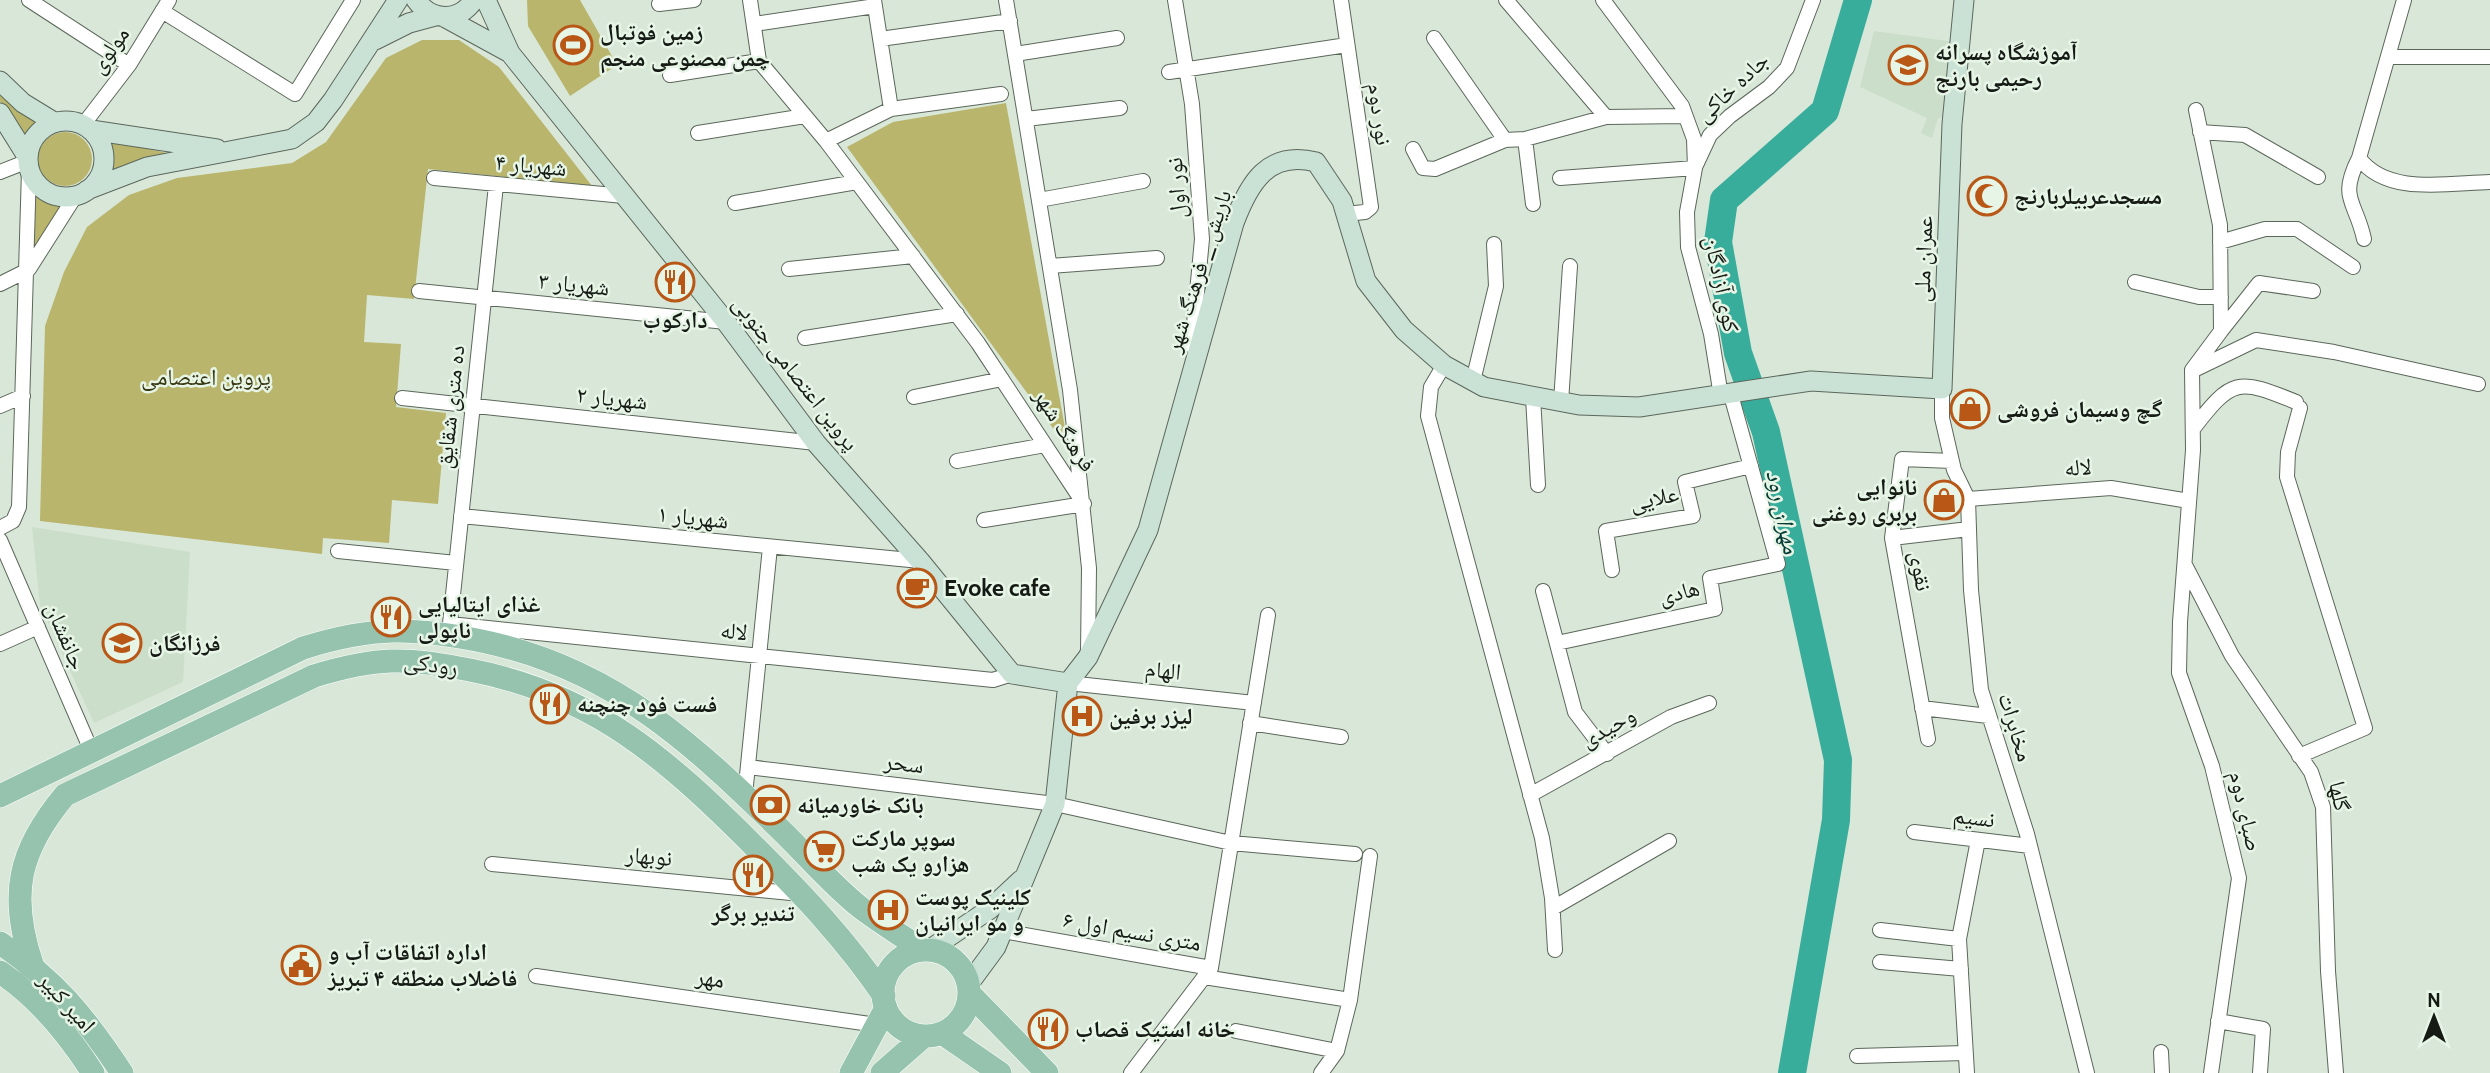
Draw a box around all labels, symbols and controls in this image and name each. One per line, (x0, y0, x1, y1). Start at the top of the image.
place label: زمین فوتبال چمن مصنوعی منجم (600, 18, 770, 74)
street label: مولوی (83, 21, 135, 79)
sports icon: زمین فوتبال چمن مصنوعی منجم (552, 24, 594, 66)
place label: آموزشگاه پسرانه رحیمی بارنج (1935, 38, 2078, 93)
school or university icon: آموزشگاه پسرانه رحیمی بارنج (1887, 44, 1929, 86)
street label: جاده خاکی (1689, 46, 1775, 128)
street label: نور دوم (1360, 81, 1398, 147)
street label: شهریار ۴ (494, 148, 568, 182)
street label: نور اول (1160, 157, 1192, 219)
mosque icon: مسجدعربیلربارنج (1966, 175, 2008, 217)
place label: مسجدعربیلربارنج (2014, 182, 2162, 211)
street label: باریش _ فرهنگ شهر (1158, 186, 1237, 357)
street label: عمران ملی (1907, 215, 1939, 303)
street label: کوی آزادگان (1698, 233, 1746, 335)
restaurant icon: دارکوب (654, 261, 696, 303)
street label: شهریار ۳ (537, 266, 611, 302)
street label: پروین اعتصامی جنوبی (727, 290, 865, 456)
place label: دارکوب (642, 306, 708, 334)
street label: ده متری شقایق (430, 344, 470, 470)
park label: پروین اعتصامى (141, 363, 271, 391)
street label: شهریار ۲ (575, 380, 649, 416)
street label: فرهنگ شهر (1027, 382, 1102, 477)
shop icon: گچ وسیمان فروشی (1949, 388, 1991, 430)
place label: گچ وسیمان فروشی (1997, 395, 2162, 424)
street label: لاله (2064, 452, 2092, 482)
water label: مهران رود (1760, 467, 1807, 557)
place label: نانوایی بربری روغنی (1812, 473, 1917, 527)
street label: علایی (1627, 479, 1681, 517)
shop icon: نانوایی بربری روغنی (1923, 479, 1965, 521)
street label: شهریار ۱ (656, 499, 730, 535)
street label: نقوی (1904, 549, 1938, 593)
cafe icon: Evoke cafe (896, 567, 938, 609)
street label: هادی (1656, 573, 1702, 611)
place label: Evoke cafe (944, 574, 1051, 602)
place label: غذای ایتالیایی ناپولی (418, 590, 540, 644)
restaurant icon: غذای ایتالیایی ناپولی (370, 596, 412, 638)
street label: جانفشان (39, 598, 93, 674)
street label: لاله (719, 616, 749, 646)
school or university icon: فرزانگان (101, 622, 143, 664)
place label: فرزانگان (149, 629, 221, 657)
street label: رودکى (402, 646, 460, 682)
street label: الهام (1143, 654, 1182, 688)
restaurant icon: فست فود چنچنه (529, 683, 571, 725)
street label: مخابرات (1992, 689, 2040, 765)
place label: فست فود چنچنه (577, 690, 717, 718)
hospital icon: لیزر برفین (1061, 695, 1103, 737)
street label: وحیدی (1576, 701, 1640, 753)
place label: لیزر برفین (1109, 702, 1193, 730)
street label: سحر (882, 747, 925, 779)
street label: صبای دوم (2221, 768, 2269, 854)
street label: گلها (2323, 779, 2357, 814)
bank icon: بانک خاورمیانه (749, 784, 791, 826)
place label: بانک خاورمیانه (797, 791, 924, 819)
street label: نسیم (1951, 801, 1997, 835)
place label: سوپر مارکت هزارو یک شب (851, 824, 969, 878)
supermarket icon: سوپر مارکت هزارو یک شب (803, 830, 845, 872)
street label: نوبهار (623, 840, 674, 872)
restaurant icon: تندیر برگر (732, 854, 774, 896)
place label: کلینیک پوست و مو ایرانیان (915, 883, 1031, 937)
hospital icon: کلینیک پوست و مو ایرانیان (867, 889, 909, 931)
place label: تندیر برگر (711, 899, 795, 927)
street label: ۶ متری نسیم اول (1060, 905, 1203, 959)
place label: اداره اتفاقات آب و فاضلاب منطقه ۴ تبریز (327, 938, 517, 992)
public building icon: اداره اتفاقات آب و فاضلاب منطقه ۴ تبریز (280, 944, 322, 986)
street label: مهر (693, 962, 726, 994)
street label: امیر کبیر (32, 965, 102, 1038)
north arrow (2399, 982, 2469, 1052)
text: N (2427, 989, 2441, 1012)
restaurant icon: خانه استیک قصاب (1027, 1008, 1069, 1050)
place label: خانه استیک قصاب (1075, 1015, 1235, 1043)

